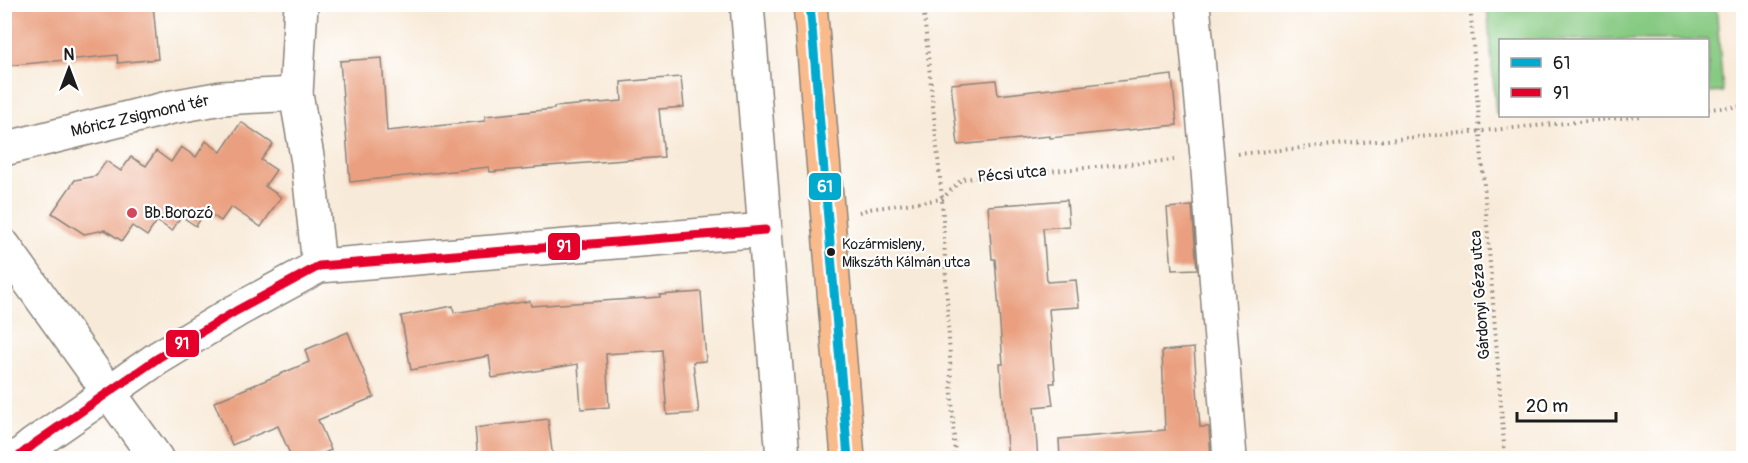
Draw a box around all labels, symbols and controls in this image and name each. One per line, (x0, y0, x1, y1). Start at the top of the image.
north arrow (39, 39, 99, 99)
legend (1499, 39, 1709, 117)
text: N (64, 45, 75, 65)
text: 61 (1553, 52, 1571, 75)
text: 91 (1553, 82, 1569, 105)
street label: Móricz Zsigmond tér (69, 90, 211, 142)
street label: Pécsi utca (977, 161, 1047, 187)
line badge: 61 (808, 172, 842, 201)
text: 61 (817, 177, 833, 197)
place label: Bb.Borozó (144, 203, 213, 223)
marker: Bb.Borozó (125, 206, 139, 220)
street label: Gárdonyi Géza utca (1465, 230, 1495, 360)
line badge: 91 (547, 232, 581, 261)
place label: Kozármisleny, Mikszáth Kálmán utca (842, 236, 970, 271)
text: 91 (557, 237, 571, 257)
marker: Kozármisleny, Mikszáth Kálmán utca (825, 246, 837, 258)
line badge: 91 (165, 329, 200, 358)
text: 91 (175, 334, 189, 354)
scale bar (1517, 385, 1616, 423)
text: 20 m (1526, 395, 1568, 418)

